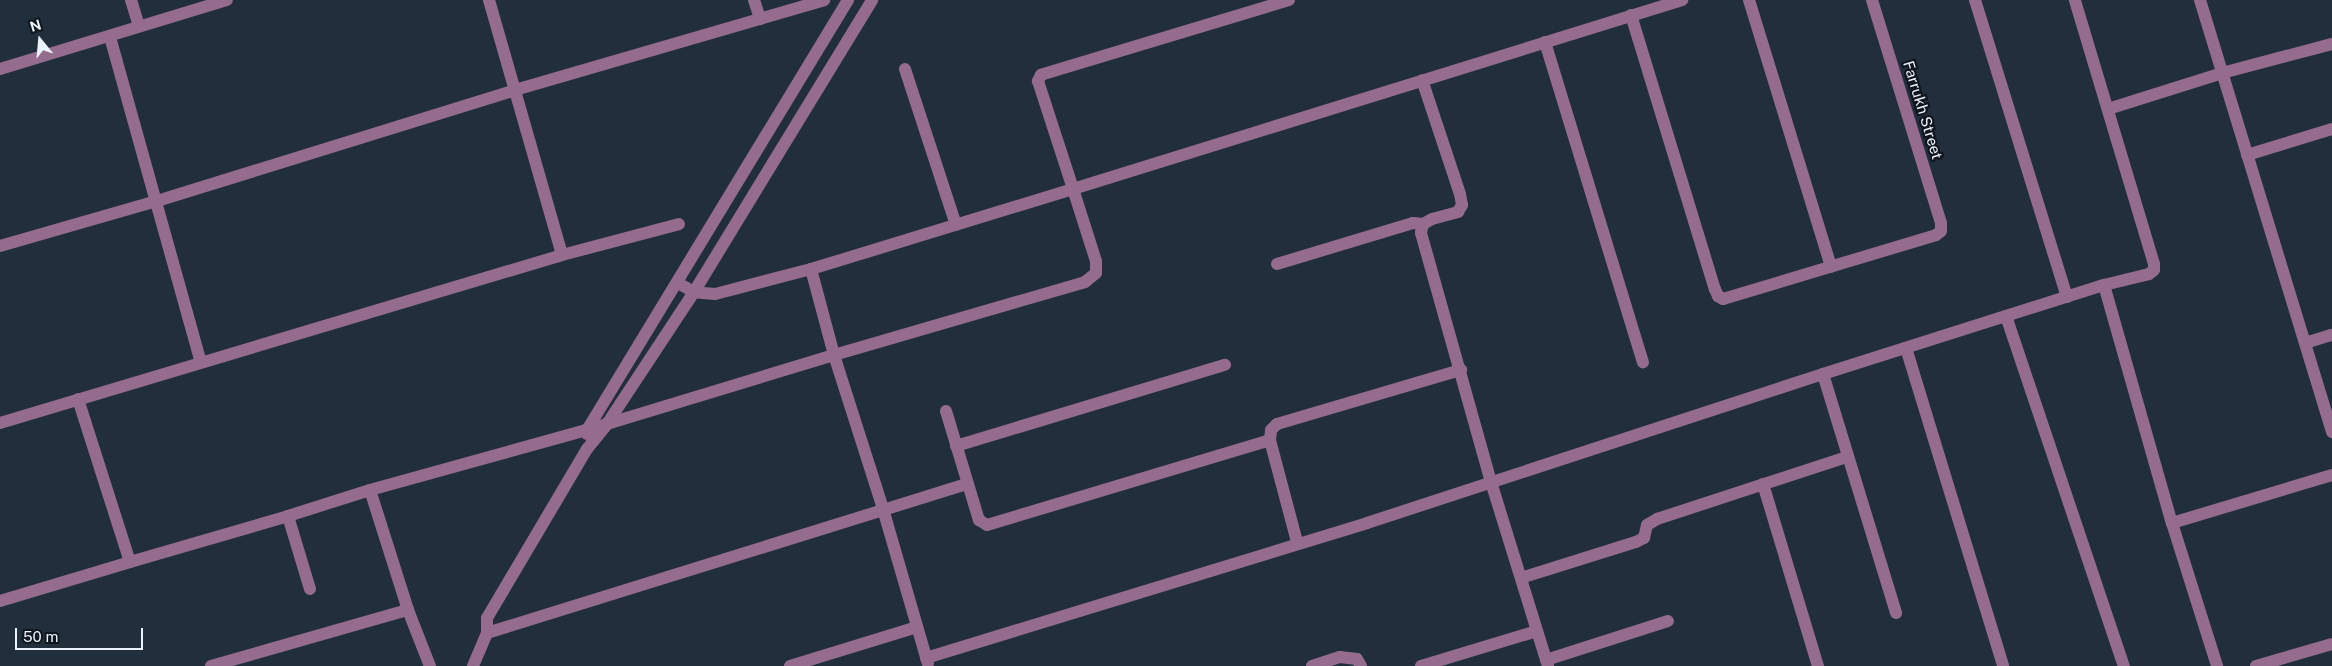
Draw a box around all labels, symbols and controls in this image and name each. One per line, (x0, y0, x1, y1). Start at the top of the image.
north arrow (15, 15, 65, 65)
text: N (28, 16, 43, 35)
street label: Farrukh Street (1899, 59, 1947, 161)
scale bar (18, 618, 145, 650)
text: 50 m (23, 628, 58, 645)

